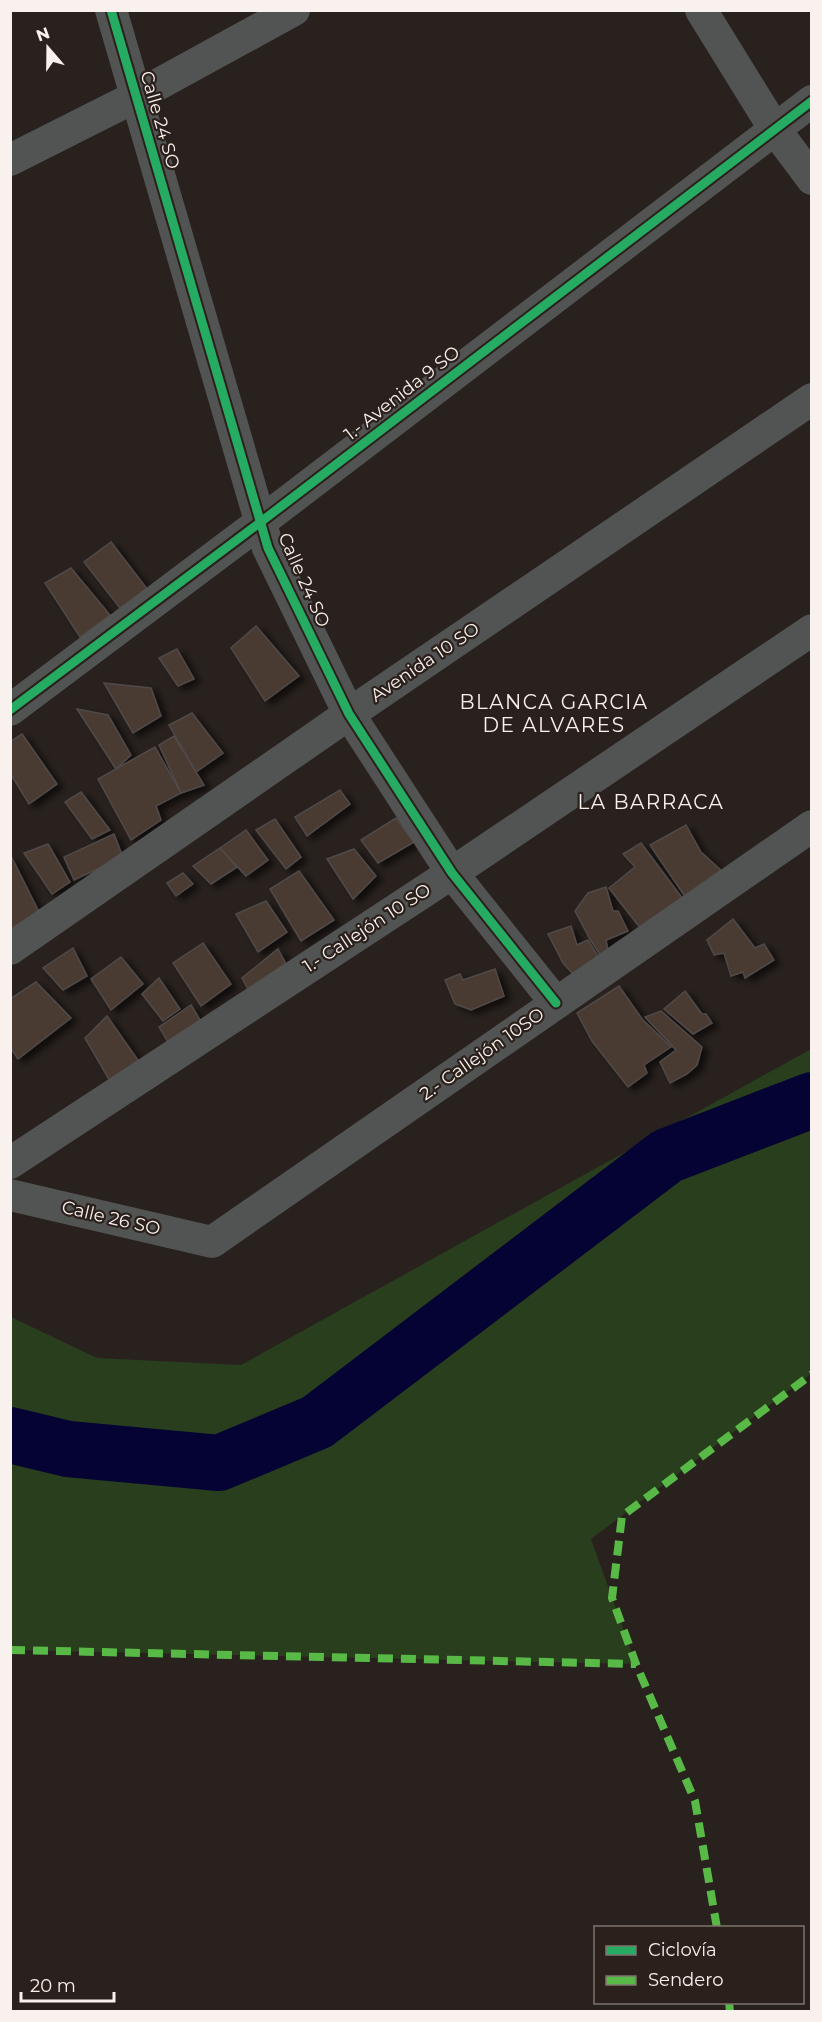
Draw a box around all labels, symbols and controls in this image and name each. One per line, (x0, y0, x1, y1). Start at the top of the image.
north arrow (18, 18, 78, 78)
text: N (34, 23, 52, 46)
street label: Calle 24 SO (135, 68, 185, 172)
street label: 1.- Avenida 9 SO (340, 341, 464, 445)
street label: Calle 24 SO (273, 529, 335, 631)
street label: Avenida 10 SO (366, 617, 484, 707)
district label: BLANCA GARCIA DE ALVARES (459, 690, 649, 737)
district label: LA BARRACA (578, 790, 724, 814)
street label: 1.- Callejón 10 SO (299, 879, 435, 977)
street label: 2.- Callejón 10SO (415, 1003, 549, 1105)
street label: Calle 26 SO (60, 1196, 162, 1240)
legend (594, 1926, 804, 2004)
text: Ciclovía (648, 1939, 717, 1961)
scale bar (21, 1965, 114, 2003)
text: Sendero (648, 1969, 723, 1991)
text: 20 m (30, 1975, 76, 1997)

